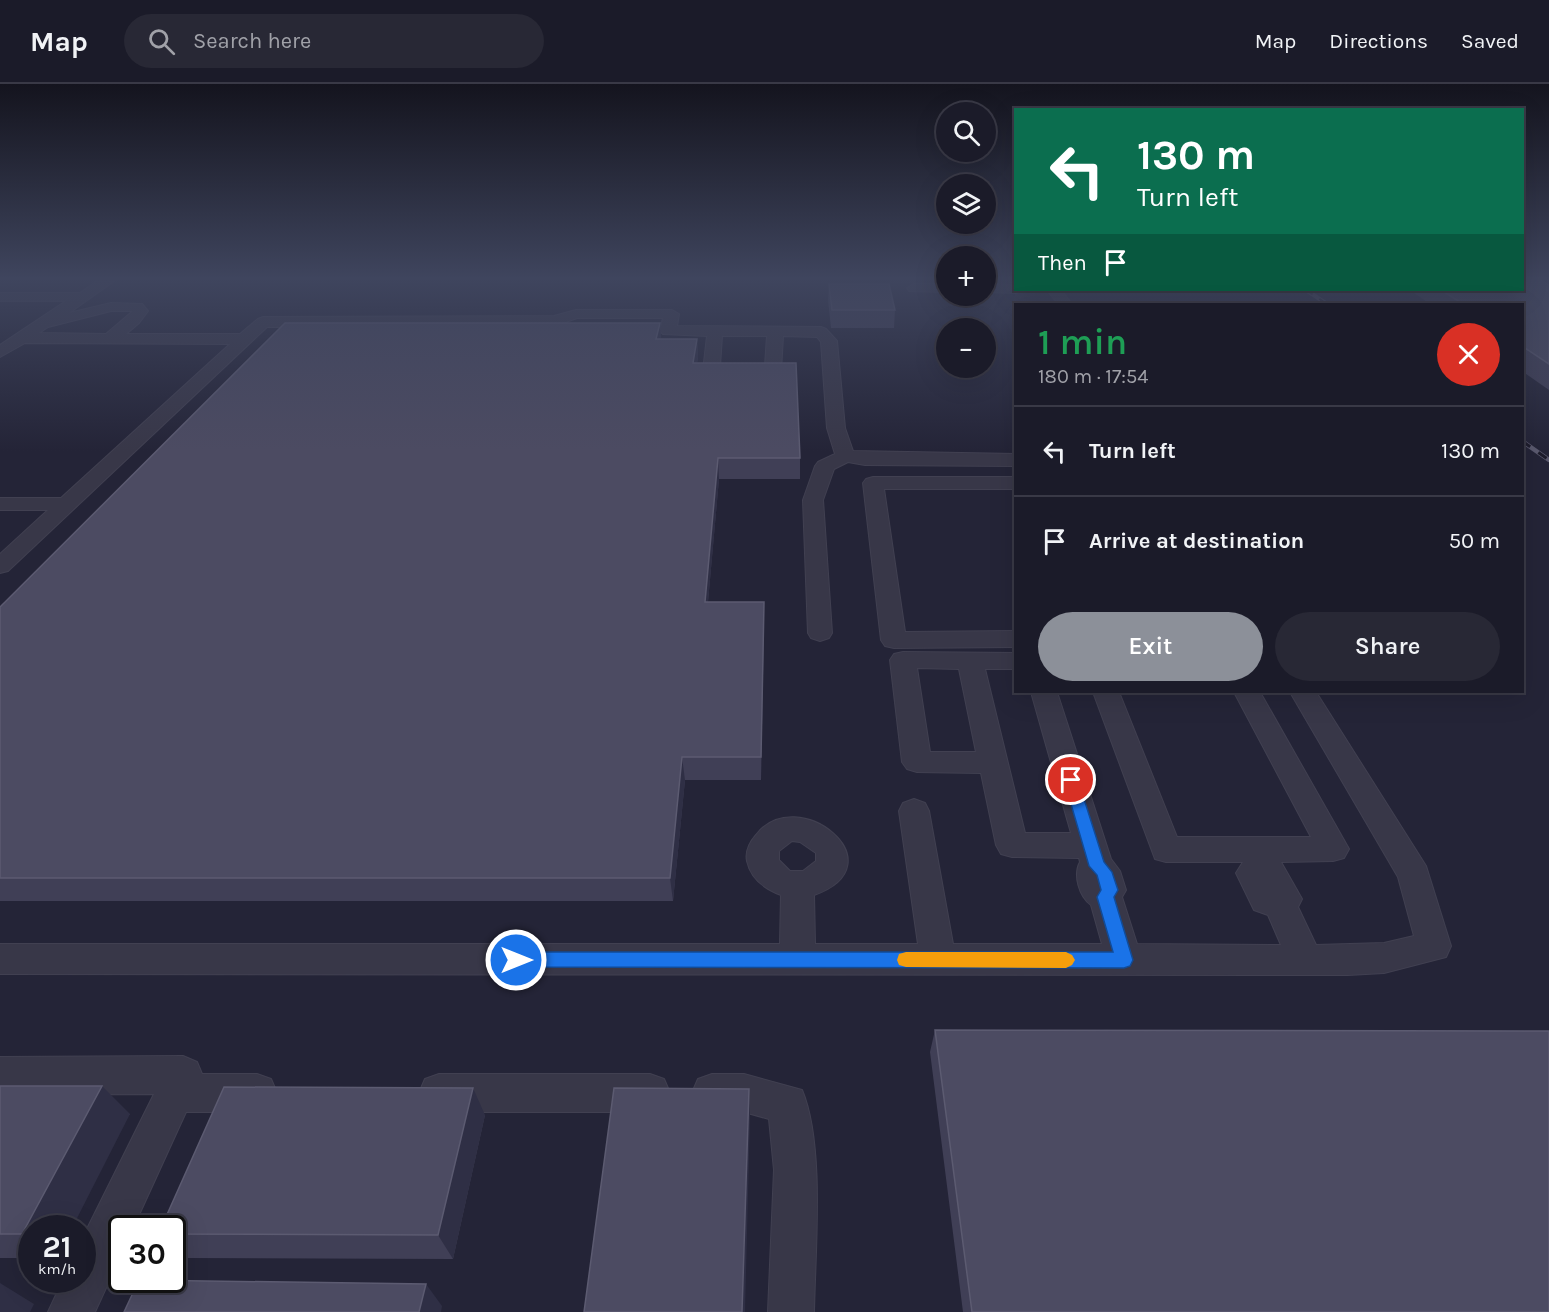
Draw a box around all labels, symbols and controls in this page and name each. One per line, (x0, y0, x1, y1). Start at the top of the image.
search box (124, 14, 544, 68)
text: Map (30, 25, 88, 58)
icon: search (145, 25, 178, 58)
text: Search here (193, 28, 311, 54)
text: Map (1255, 29, 1296, 53)
text: Directions (1329, 29, 1428, 53)
text: Saved (1461, 29, 1519, 53)
map controls (936, 102, 996, 378)
button: search (936, 102, 996, 162)
text: 130 m (1137, 130, 1255, 180)
icon: left (1038, 132, 1116, 210)
button: layers (936, 174, 996, 234)
text: Turn left (1137, 181, 1238, 213)
button: + (936, 246, 996, 306)
icon: arrive (1099, 246, 1132, 279)
text: Then (1038, 250, 1087, 276)
button: − (936, 318, 996, 378)
text: 1 min (1038, 321, 1127, 363)
button: close (1437, 323, 1500, 386)
text: 180 m · 17:54 (1038, 365, 1148, 388)
icon: left (1038, 435, 1071, 468)
text: Turn left (1089, 438, 1176, 464)
text: 130 m (1441, 438, 1500, 464)
icon: arrive (1038, 525, 1071, 558)
text: Arrive at destination (1089, 528, 1304, 554)
text: 50 m (1449, 528, 1500, 554)
button: Exit (1038, 612, 1263, 681)
button: Share (1275, 612, 1500, 681)
pin (1045, 754, 1096, 805)
icon: arrive (1054, 763, 1087, 796)
position arrow (484, 928, 548, 992)
speed limit sign: 30 (108, 1215, 186, 1293)
text: 21 (43, 1229, 71, 1265)
text: km/h (38, 1260, 76, 1278)

